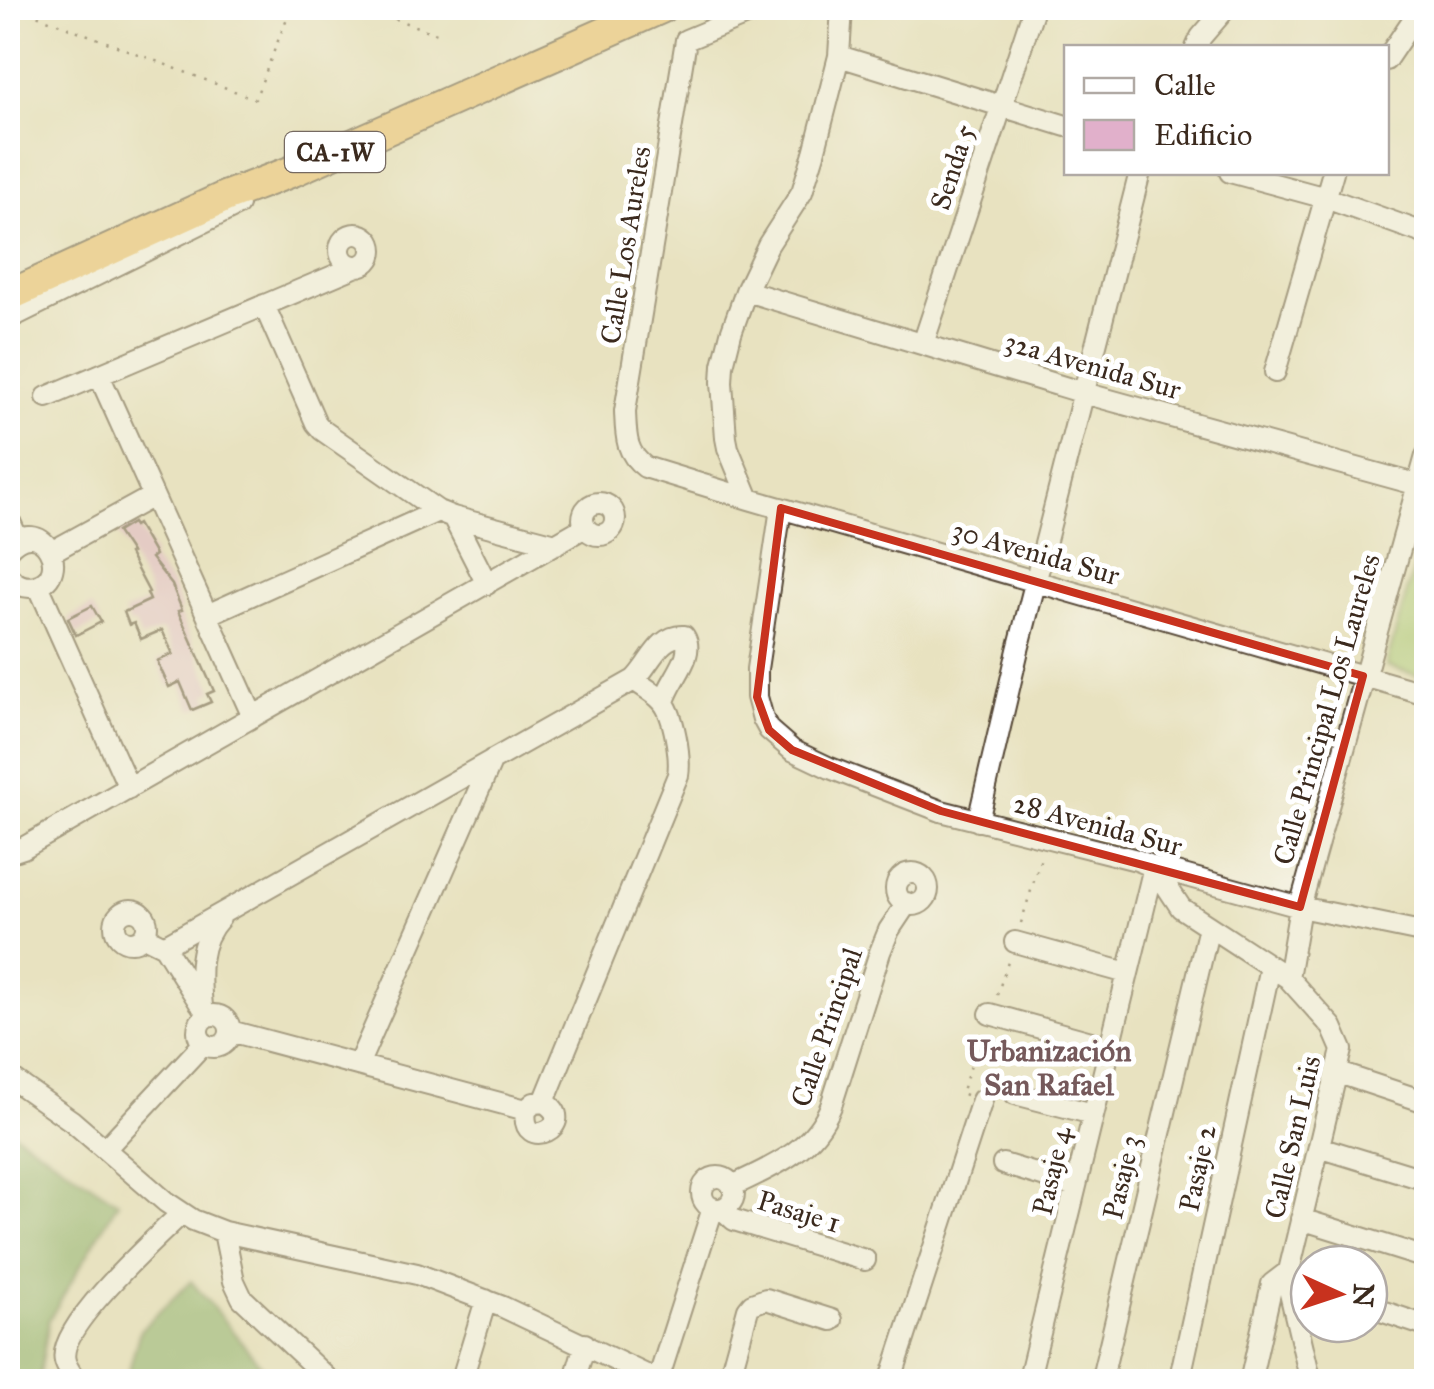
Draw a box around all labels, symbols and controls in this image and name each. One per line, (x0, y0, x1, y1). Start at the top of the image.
legend (1064, 45, 1389, 175)
text: Calle (1154, 67, 1216, 103)
text: Edificio (1154, 117, 1252, 153)
street label: Senda 5 (922, 120, 983, 214)
road number: CA-1W (285, 132, 385, 172)
street label: Calle Los Aureles (593, 144, 658, 346)
street label: 32a Avenida Sur (1001, 324, 1185, 407)
street label: 30 Avenida Sur (948, 512, 1124, 593)
street label: Calle Principal Los Laureles (1265, 550, 1388, 869)
street label: 28 Avenida Sur (1010, 785, 1187, 864)
street label: Calle Principal (783, 943, 870, 1111)
district label: Urbanización San Rafael (967, 1033, 1132, 1103)
street label: Calle San Luis (1257, 1052, 1328, 1222)
street label: Pasaje 2 (1171, 1121, 1224, 1215)
street label: Pasaje 4 (1024, 1122, 1079, 1219)
street label: Pasaje 3 (1095, 1132, 1148, 1223)
street label: Pasaje 1 (753, 1182, 845, 1241)
north arrow (1289, 1244, 1389, 1344)
text: N (1345, 1283, 1382, 1308)

